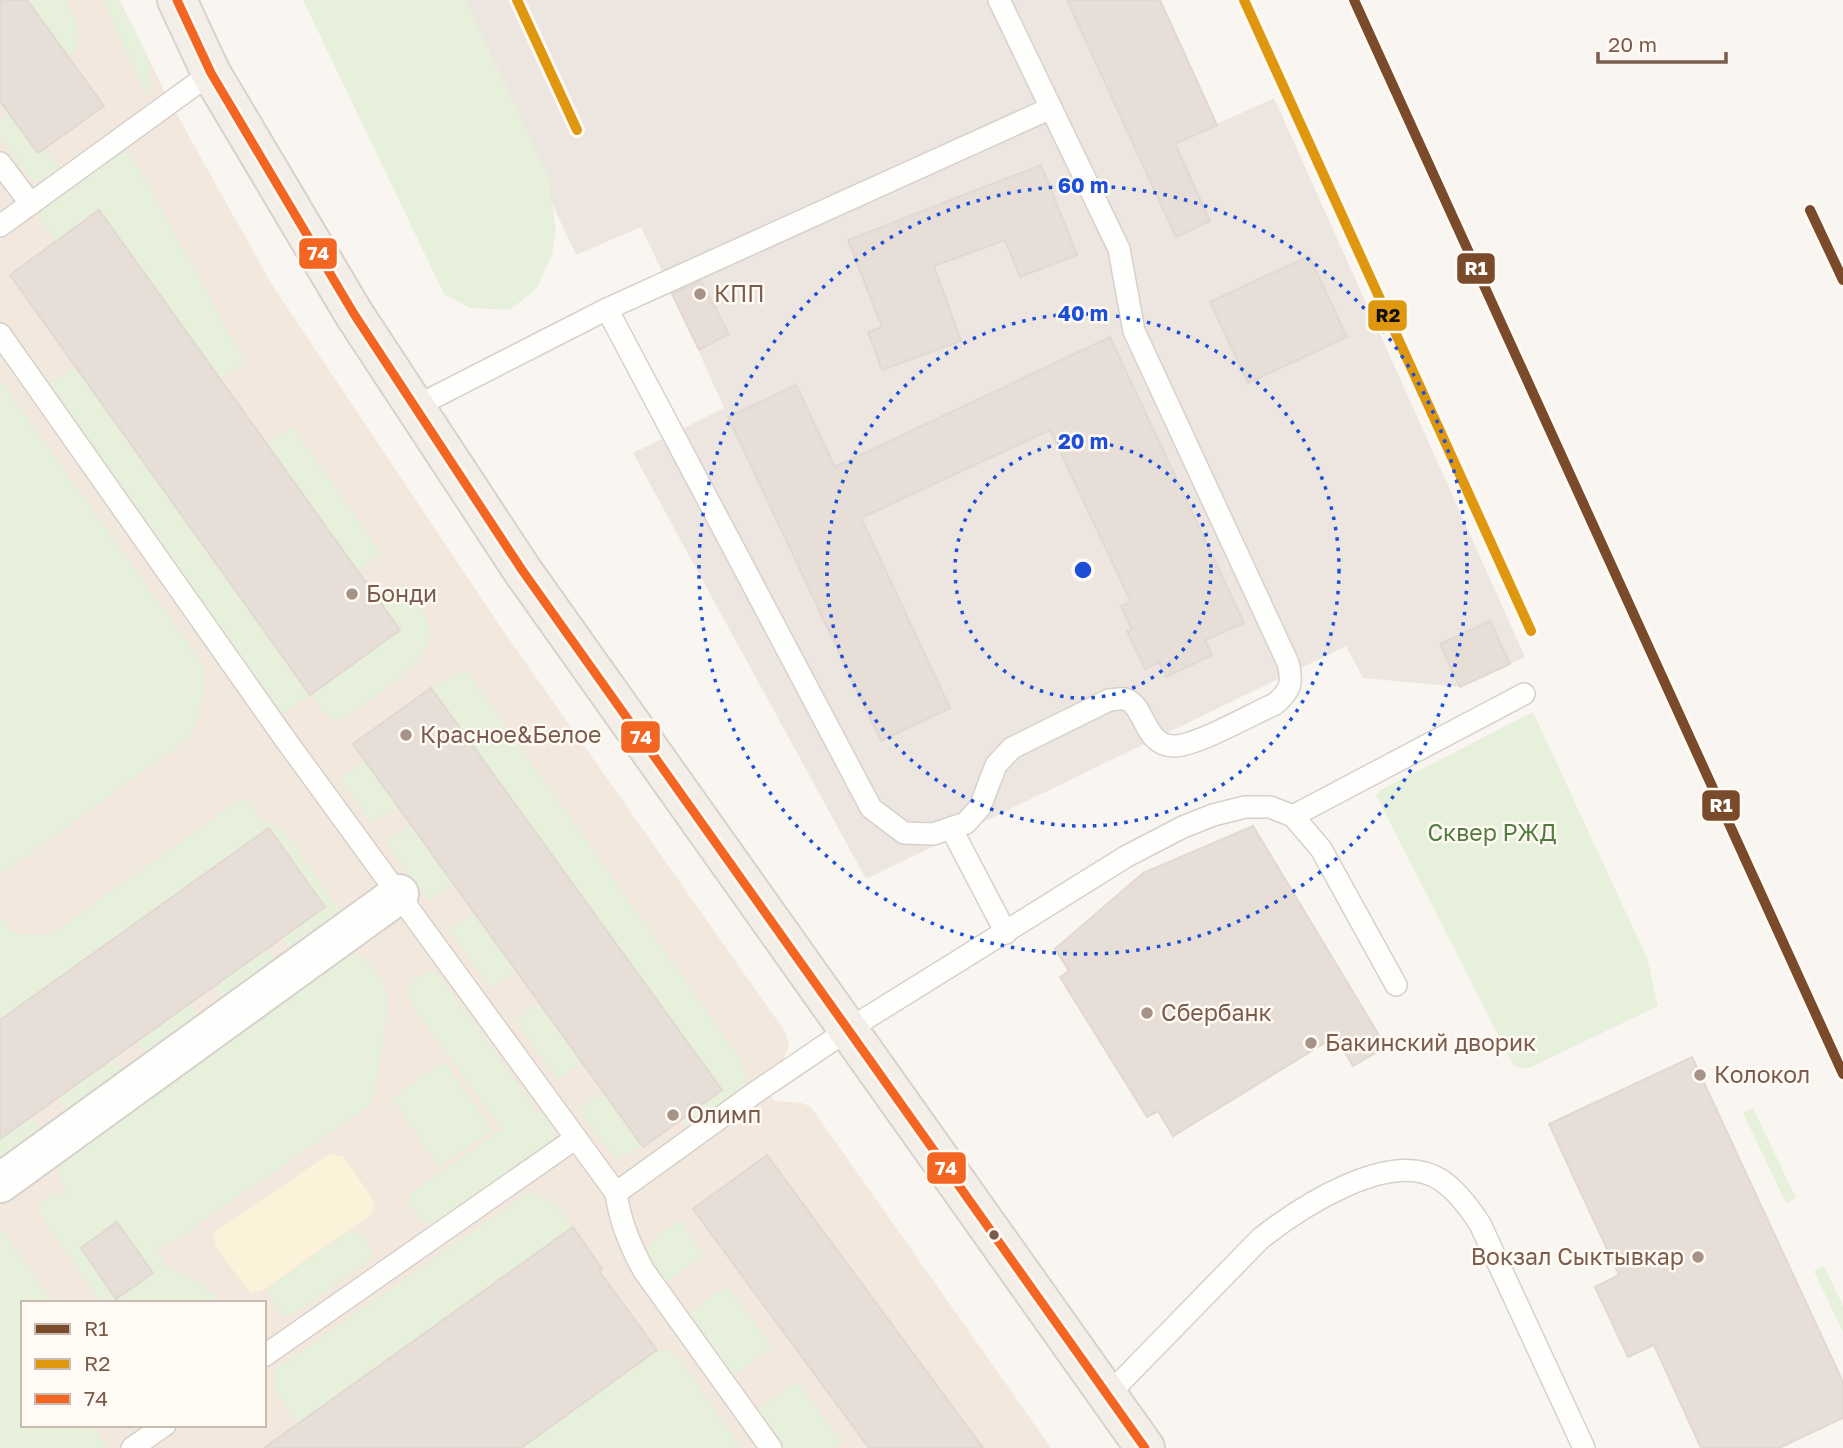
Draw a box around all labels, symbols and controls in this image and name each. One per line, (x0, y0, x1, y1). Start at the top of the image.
scale bar (1598, 21, 1726, 65)
text: 20 m (1608, 31, 1657, 57)
text: 60 m (1058, 172, 1108, 198)
line badge: 74 (298, 237, 338, 270)
text: 74 (307, 241, 329, 264)
line badge: R1 (1456, 252, 1496, 285)
text: R1 (1465, 256, 1488, 279)
place label: КПП (714, 279, 765, 307)
marker: КПП (692, 286, 708, 302)
line badge: R2 (1367, 299, 1408, 332)
text: 40 m (1058, 300, 1108, 326)
text: R2 (1376, 303, 1400, 326)
text: 20 m (1058, 428, 1108, 454)
centre of rings (1071, 558, 1095, 582)
place label: Бонди (366, 579, 437, 607)
marker: Бонди (344, 586, 360, 602)
place label: Красное&Белое (420, 720, 601, 748)
line badge: 74 (620, 720, 661, 754)
text: 74 (630, 725, 652, 748)
marker: Красное&Белое (398, 727, 414, 743)
line badge: R1 (1701, 789, 1741, 822)
text: R1 (1710, 793, 1733, 816)
park label: Сквер РЖД (1427, 818, 1557, 846)
place label: Сбербанк (1161, 998, 1272, 1026)
marker: Сбербанк (1139, 1005, 1155, 1021)
place label: Бакинский дворик (1325, 1028, 1536, 1056)
marker: Бакинский дворик (1303, 1035, 1319, 1051)
place label: Колокол (1714, 1060, 1810, 1088)
marker: Колокол (1692, 1067, 1708, 1083)
place label: Олимп (687, 1100, 761, 1128)
marker: Олимп (665, 1107, 681, 1123)
line badge: 74 (926, 1151, 967, 1185)
text: 74 (935, 1156, 957, 1179)
unlabelled marker (987, 1228, 1001, 1242)
place label: Вокзал Сыктывкар (1471, 1242, 1684, 1270)
marker: Вокзал Сыктывкар (1690, 1249, 1706, 1265)
legend (21, 1301, 266, 1427)
text: R1 (84, 1315, 108, 1341)
text: R2 (84, 1350, 110, 1376)
text: 74 (84, 1385, 108, 1411)

